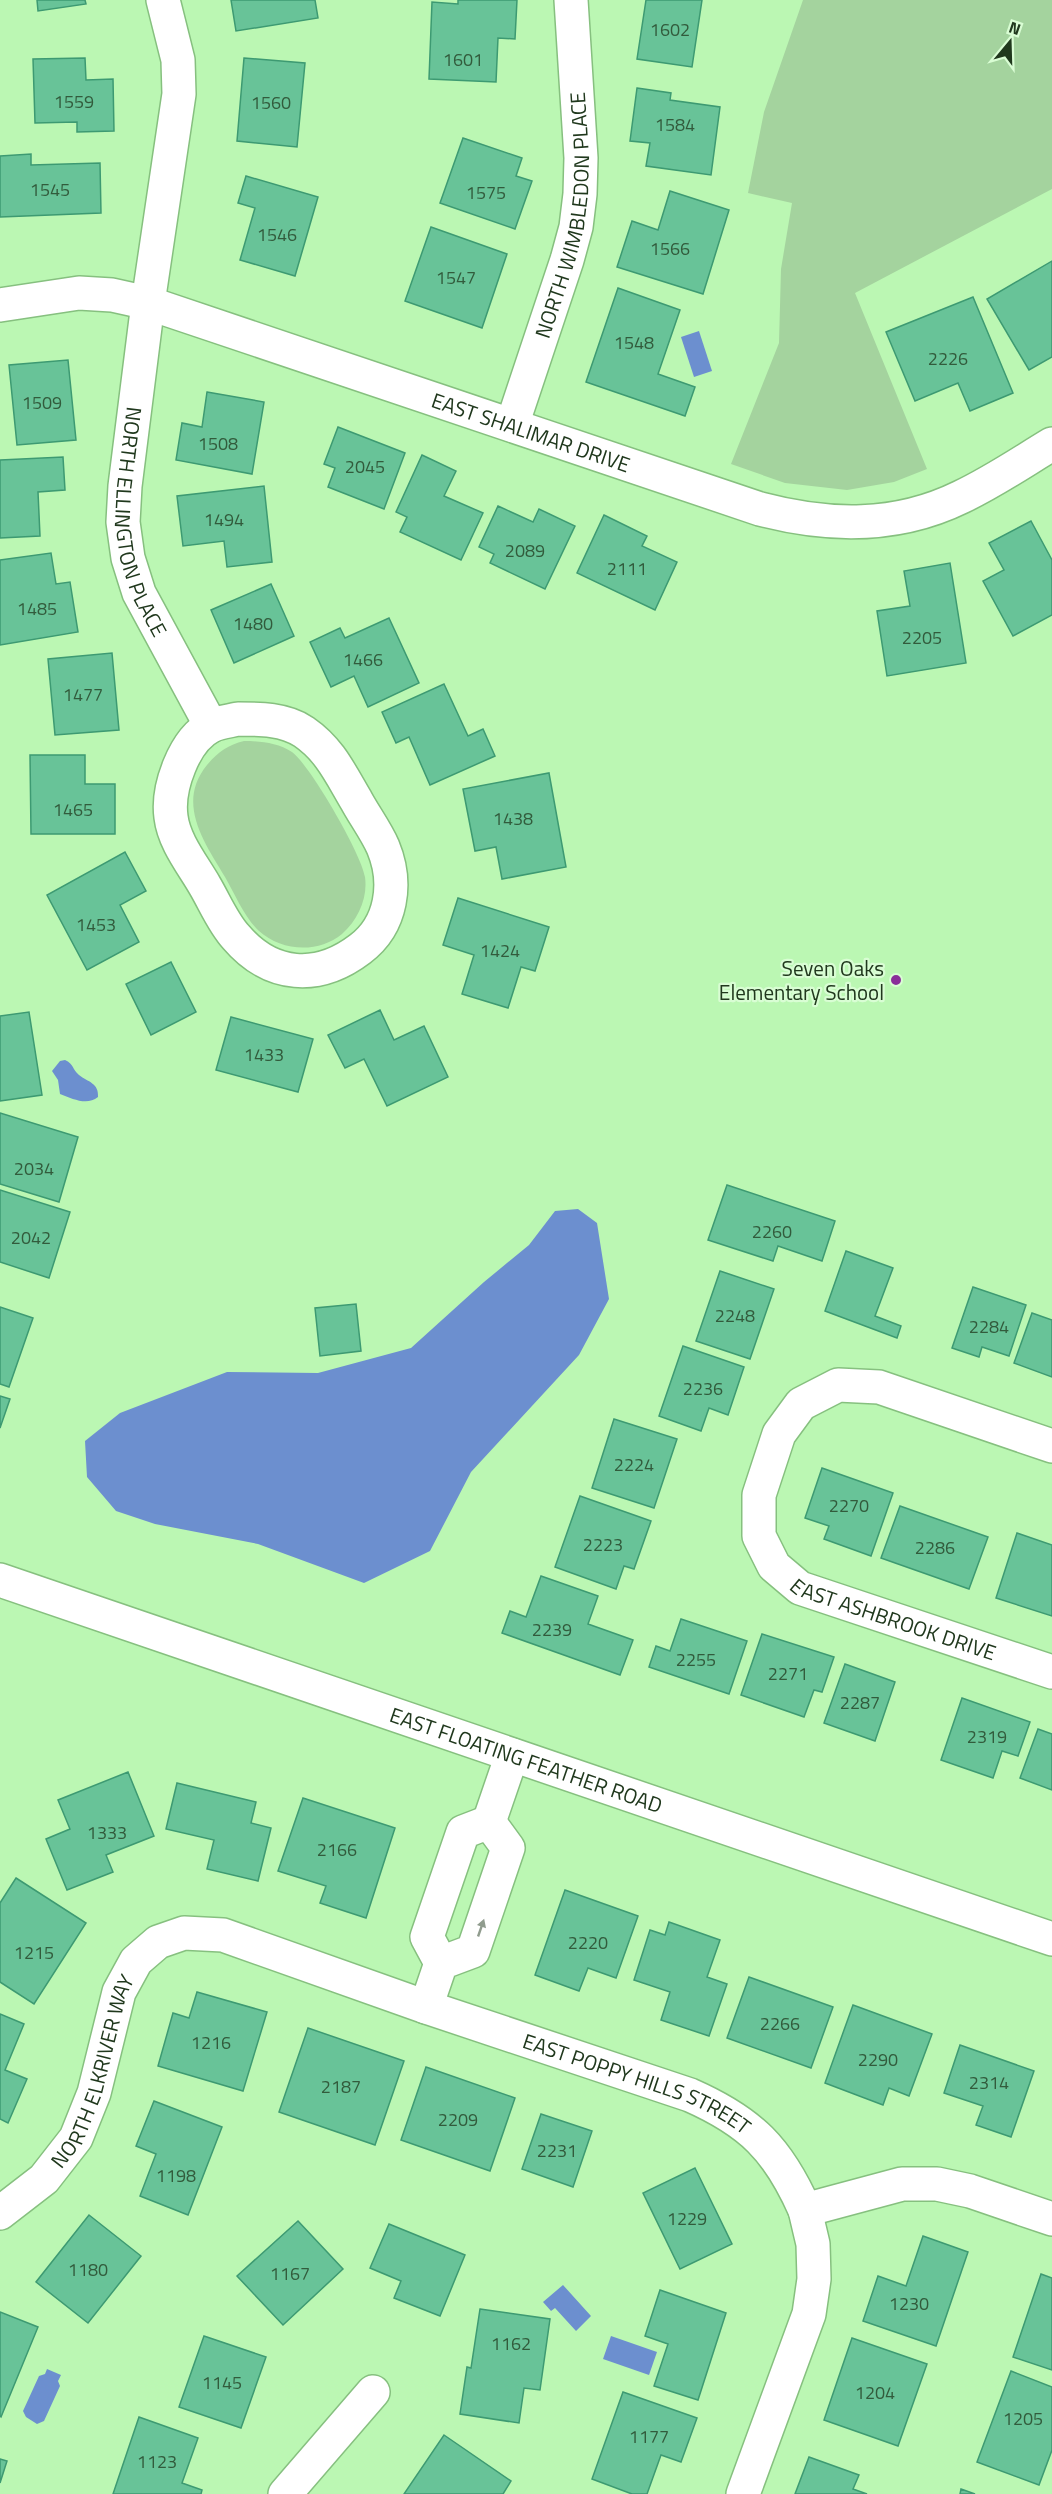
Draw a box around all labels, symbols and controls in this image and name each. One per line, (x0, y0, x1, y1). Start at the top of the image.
north arrow (980, 12, 1040, 72)
text: N (1006, 15, 1024, 41)
house number: 1602 (650, 16, 690, 43)
house number: 1601 (443, 46, 483, 73)
house number: 1559 (54, 88, 94, 115)
house number: 1560 (251, 89, 291, 116)
street label: NORTH WIMBLEDON PLACE (526, 91, 597, 342)
house number: 1584 (655, 111, 695, 138)
house number: 1545 (30, 176, 70, 203)
house number: 1575 (466, 179, 506, 206)
house number: 1546 (257, 221, 297, 248)
house number: 1566 (650, 235, 690, 262)
house number: 1547 (436, 264, 476, 291)
house number: 1548 (614, 329, 654, 356)
house number: 2226 (928, 345, 968, 372)
street label: EAST SHALIMAR DRIVE (428, 384, 635, 480)
house number: 1509 (22, 389, 62, 416)
street label: NORTH ELLINGTON PLACE (107, 405, 176, 642)
house number: 1508 (198, 430, 238, 457)
house number: 2045 (345, 453, 385, 480)
house number: 1494 (204, 506, 244, 533)
house number: 2089 (505, 537, 545, 564)
house number: 2111 (607, 555, 647, 582)
house number: 1485 (17, 595, 57, 622)
house number: 1480 (233, 610, 273, 637)
house number: 2205 (902, 624, 942, 651)
house number: 1466 (343, 646, 383, 673)
house number: 1477 (63, 681, 103, 708)
house number: 1465 (53, 796, 93, 823)
house number: 1438 (493, 805, 533, 832)
house number: 1453 (76, 911, 116, 938)
house number: 1424 (480, 937, 520, 964)
place label: Seven Oaks Elementary School (719, 952, 884, 1008)
marker: Seven Oaks Elementary School (889, 973, 903, 987)
house number: 1433 (244, 1041, 284, 1068)
house number: 2034 (14, 1155, 54, 1182)
house number: 2260 (752, 1218, 792, 1245)
house number: 2042 (11, 1224, 51, 1251)
house number: 2248 (715, 1302, 755, 1329)
house number: 2284 (969, 1313, 1009, 1340)
house number: 2236 (683, 1375, 723, 1402)
house number: 2224 (614, 1451, 654, 1478)
house number: 2270 (829, 1492, 869, 1519)
house number: 2223 (583, 1531, 623, 1558)
house number: 2286 (915, 1534, 955, 1561)
street label: EAST ASHBROOK DRIVE (783, 1570, 1000, 1668)
house number: 2239 (532, 1616, 572, 1643)
house number: 2255 (676, 1646, 716, 1673)
house number: 2271 (768, 1660, 808, 1687)
house number: 2287 (840, 1689, 880, 1716)
street label: EAST FLOATING FEATHER ROAD (386, 1698, 667, 1821)
house number: 2319 (967, 1723, 1007, 1750)
house number: 1333 (87, 1819, 127, 1846)
house number: 2166 (317, 1836, 357, 1863)
one-way arrow (476, 1919, 486, 1937)
house number: 2220 (568, 1929, 608, 1956)
house number: 1215 (14, 1939, 54, 1966)
street label: NORTH ELKRIVER WAY (42, 1968, 142, 2175)
house number: 2266 (760, 2010, 800, 2037)
street label: EAST POPPY HILLS STREET (519, 2024, 758, 2142)
house number: 1216 (191, 2029, 231, 2056)
house number: 2290 (858, 2046, 898, 2073)
house number: 2314 (969, 2069, 1009, 2096)
house number: 2187 (321, 2073, 361, 2100)
house number: 2209 (438, 2106, 478, 2133)
house number: 2231 (537, 2137, 577, 2164)
house number: 1198 (156, 2162, 196, 2189)
house number: 1229 (667, 2205, 707, 2232)
house number: 1180 (68, 2256, 108, 2283)
house number: 1167 (270, 2260, 310, 2287)
house number: 1230 (889, 2290, 929, 2317)
house number: 1162 (491, 2330, 531, 2357)
house number: 1145 (202, 2369, 242, 2396)
house number: 1204 (855, 2379, 895, 2406)
house number: 1205 (1003, 2405, 1043, 2432)
house number: 1177 (629, 2423, 669, 2450)
house number: 1123 (137, 2448, 177, 2475)

